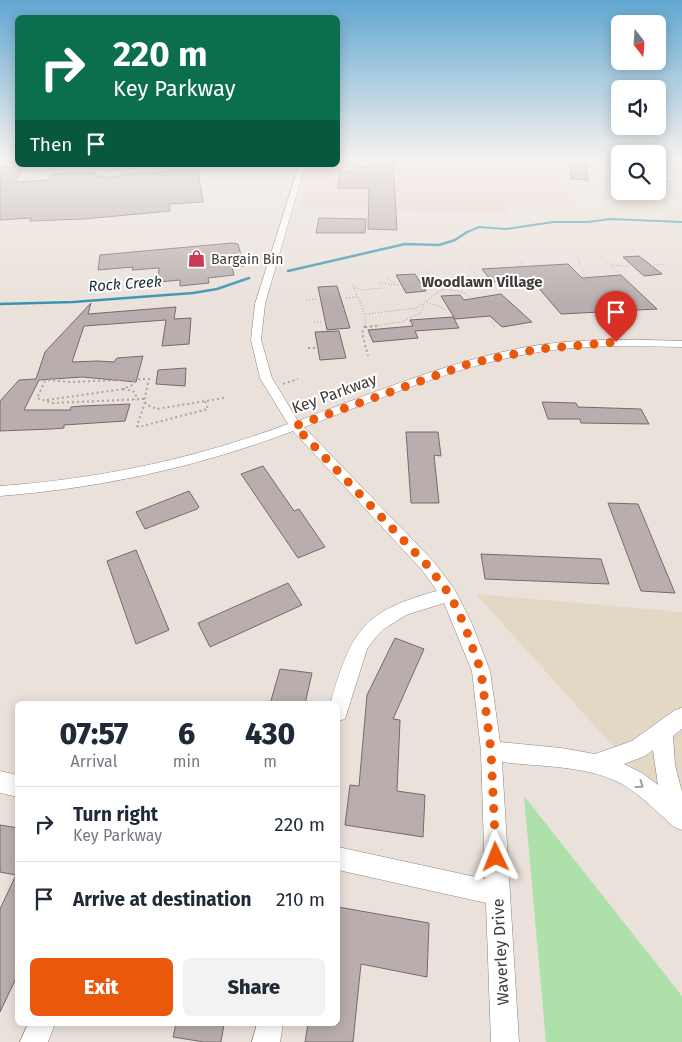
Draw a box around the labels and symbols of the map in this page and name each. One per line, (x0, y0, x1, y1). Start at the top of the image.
north arrow (611, 15, 666, 70)
shop icon: Bargain Bin (187, 249, 207, 269)
place label: Bargain Bin (211, 251, 283, 268)
water label: Rock Creek (88, 272, 162, 296)
district label: Woodlawn Village (422, 273, 542, 291)
pin (595, 291, 637, 342)
street label: Key Parkway (289, 369, 379, 418)
one-way arrow (634, 779, 643, 787)
position arrow (469, 830, 521, 882)
street label: Waverley Drive (488, 898, 513, 1006)

